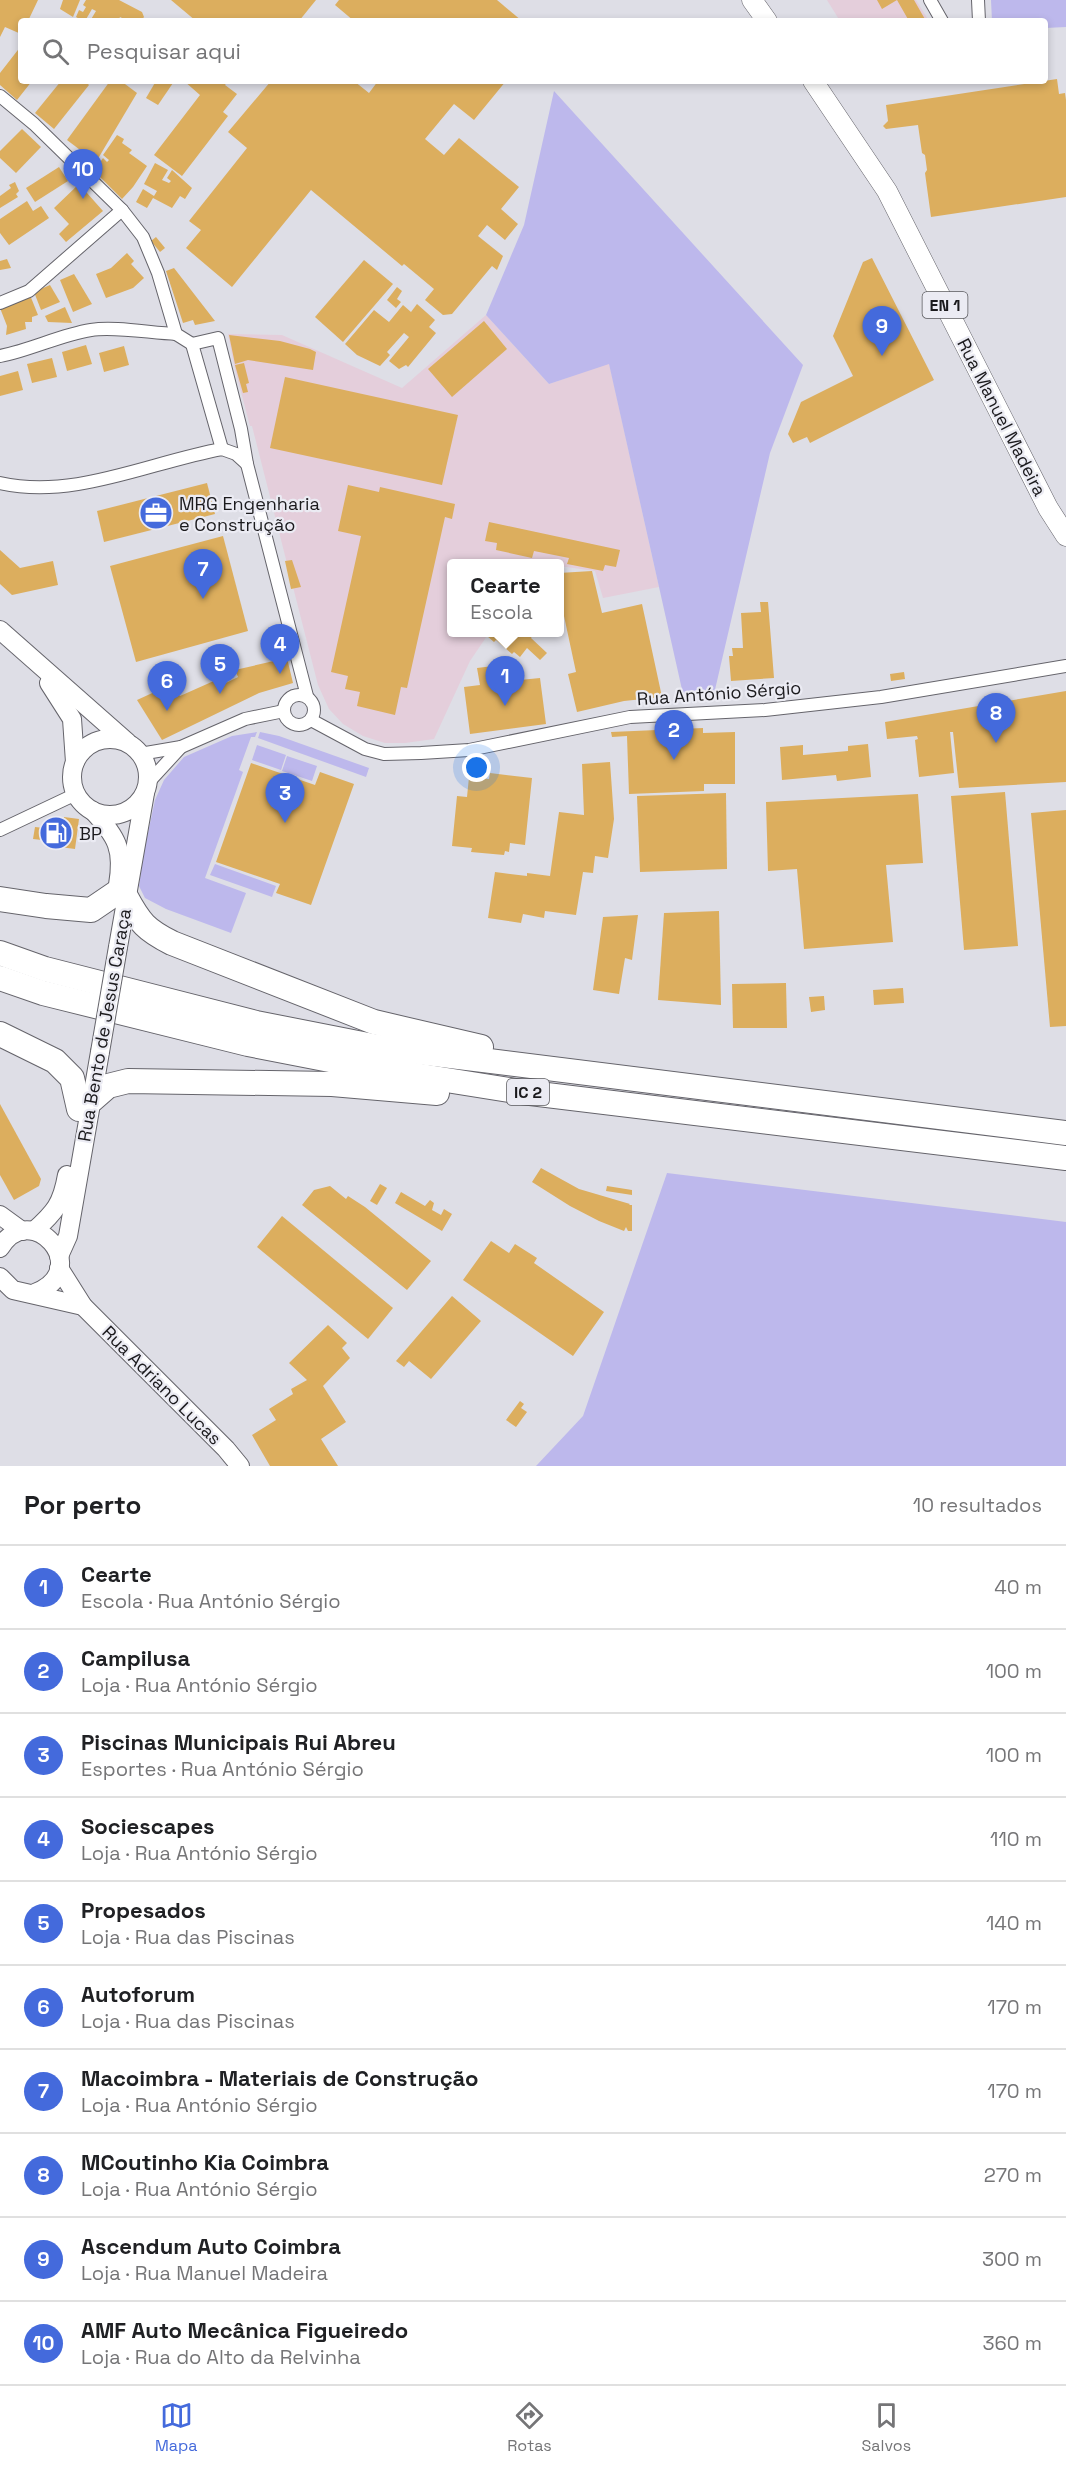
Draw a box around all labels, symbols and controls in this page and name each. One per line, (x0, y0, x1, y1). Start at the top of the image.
search box (18, 18, 1048, 84)
icon: search (39, 35, 72, 68)
text: Pesquisar aqui (87, 37, 241, 65)
pin: 10 (64, 150, 103, 199)
road number: EN 1 (922, 292, 968, 318)
pin: 9 (862, 306, 902, 356)
street label: Rua Manuel Madeira (952, 334, 1052, 500)
place label: MRG Engenharia e Construção (179, 492, 320, 536)
office icon: MRG Engenharia e Construção (138, 495, 174, 531)
pin: 7 (184, 550, 222, 599)
popup (447, 559, 564, 637)
text: Cearte (470, 571, 541, 599)
text: Escola (470, 599, 533, 625)
pin: 4 (260, 624, 300, 674)
pin: 5 (200, 644, 240, 694)
pin: 1 (486, 656, 524, 706)
pin: 6 (148, 662, 186, 711)
street label: Rua António Sérgio (636, 676, 802, 710)
pin: 8 (976, 694, 1016, 743)
pin: 2 (654, 710, 694, 760)
your location (462, 753, 491, 782)
pin: 3 (266, 774, 304, 823)
fuel station icon: BP (38, 815, 74, 851)
place label: BP (79, 822, 102, 845)
street label: Rua Bento de Jesus Caraça (72, 907, 136, 1143)
road number: IC 2 (507, 1079, 549, 1105)
street label: Rua Adriano Lucas (97, 1320, 227, 1450)
text: Por perto (24, 1488, 141, 1522)
text: 10 resultados (913, 1492, 1042, 1518)
text: Cearte (81, 1560, 152, 1588)
text: 1 (39, 1574, 48, 1600)
text: 40 m (994, 1574, 1042, 1600)
text: Escola · Rua António Sérgio (81, 1588, 341, 1614)
text: Campilusa (81, 1644, 190, 1672)
text: 2 (38, 1658, 49, 1684)
text: 100 m (986, 1658, 1042, 1684)
text: Loja · Rua António Sérgio (81, 1672, 318, 1698)
text: Piscinas Municipais Rui Abreu (81, 1728, 396, 1756)
text: 3 (37, 1742, 50, 1768)
text: 100 m (986, 1742, 1042, 1768)
text: Esportes · Rua António Sérgio (81, 1756, 364, 1782)
text: Sociescapes (81, 1812, 215, 1840)
text: 4 (37, 1826, 50, 1852)
text: 110 m (990, 1826, 1042, 1852)
text: Loja · Rua António Sérgio (81, 1840, 318, 1866)
text: Propesados (81, 1896, 206, 1924)
text: 5 (38, 1910, 50, 1936)
text: 140 m (986, 1910, 1042, 1936)
text: Loja · Rua das Piscinas (81, 1924, 295, 1950)
text: Autoforum (81, 1980, 195, 2008)
text: 6 (37, 1994, 50, 2020)
text: 170 m (987, 1994, 1042, 2020)
text: Loja · Rua das Piscinas (81, 2008, 295, 2034)
text: Macoimbra - Materiais de Construção (81, 2064, 479, 2092)
text: 7 (38, 2078, 49, 2104)
text: 170 m (987, 2078, 1042, 2104)
text: Loja · Rua António Sérgio (81, 2092, 318, 2118)
text: MCoutinho Kia Coimbra (81, 2148, 329, 2176)
text: 8 (38, 2162, 50, 2188)
text: 270 m (984, 2162, 1042, 2188)
text: Loja · Rua António Sérgio (81, 2176, 318, 2202)
text: Ascendum Auto Coimbra (81, 2232, 341, 2260)
text: 9 (37, 2246, 50, 2272)
text: 300 m (982, 2246, 1042, 2272)
text: Loja · Rua Manuel Madeira (81, 2260, 328, 2286)
text: AMF Auto Mecânica Figueiredo (81, 2316, 408, 2344)
text: 10 (33, 2330, 55, 2356)
text: 360 m (983, 2330, 1042, 2356)
text: Loja · Rua do Alto da Relvinha (81, 2344, 361, 2370)
tab: Mapa (155, 2399, 197, 2456)
tab: Rotas (507, 2399, 552, 2456)
tab: Salvos (862, 2399, 911, 2456)

